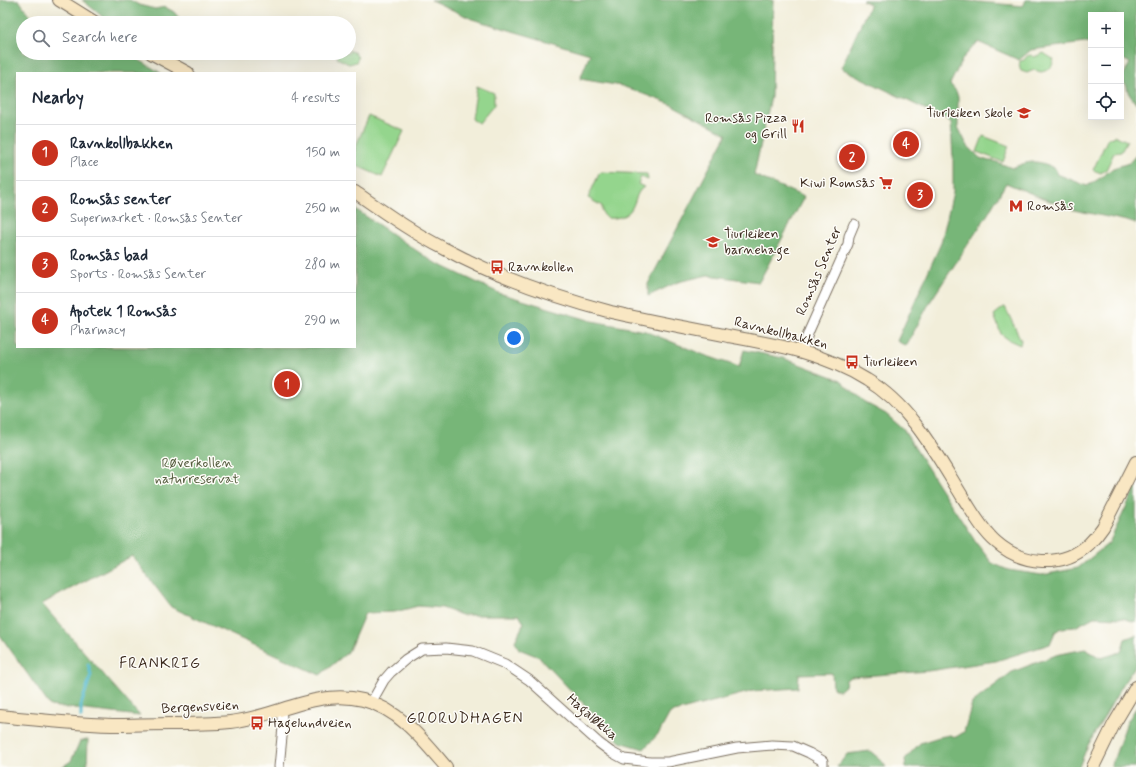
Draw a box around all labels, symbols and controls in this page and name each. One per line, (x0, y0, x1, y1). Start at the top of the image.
map controls (1088, 12, 1124, 120)
button: + (1088, 12, 1124, 48)
search box (16, 16, 356, 60)
icon: search (30, 27, 52, 49)
text: Search here (62, 28, 138, 48)
button: − (1088, 48, 1124, 84)
button: locate (1088, 84, 1124, 120)
text: Nearby (32, 87, 84, 109)
text: 4 results (291, 90, 340, 107)
place label: Tiurleiken skole (926, 104, 1013, 122)
school or university icon: Tiurleiken skole (1016, 105, 1032, 121)
place label: Romsås Pizza og Grill (705, 109, 787, 143)
restaurant icon: Romsås Pizza og Grill (790, 118, 806, 134)
pin: 4 (893, 129, 919, 159)
text: Ravnkollbakken (70, 134, 173, 154)
pin: 2 (839, 142, 865, 172)
text: 1 (42, 144, 48, 161)
text: 150 m (306, 144, 340, 161)
text: Place (70, 154, 99, 171)
place label: Kiwi Romsås (800, 174, 875, 192)
supermarket icon: Kiwi Romsås (878, 175, 894, 191)
pin: 3 (907, 180, 933, 210)
text: Romsås senter (70, 190, 171, 210)
place label: Romsås (1027, 197, 1073, 215)
metro station icon: Romsås (1008, 198, 1024, 214)
text: 2 (42, 200, 48, 217)
text: 250 m (305, 200, 340, 217)
text: Supermarket · Romsås Senter (70, 210, 242, 227)
street label: Romsås Senter (792, 224, 846, 318)
place label: Tiurleiken barnehage (724, 225, 790, 261)
school or university icon: Tiurleiken barnehage (705, 234, 721, 250)
text: Romsås bad (70, 246, 148, 266)
text: 3 (42, 256, 48, 273)
text: 280 m (305, 256, 340, 273)
place label: Ravnkollen (508, 258, 573, 276)
bus stop icon: Ravnkollen (489, 259, 505, 275)
text: Sports · Romsås Senter (70, 266, 206, 283)
text: Apotek 1 Romsås (70, 302, 177, 322)
text: 4 (41, 312, 49, 329)
text: 290 m (304, 312, 340, 329)
street label: Ravnkollbakken (732, 313, 830, 353)
text: Pharmacy (70, 322, 126, 339)
your location (504, 328, 524, 348)
place label: Tiurleiken (863, 353, 918, 371)
bus stop icon: Tiurleiken (844, 354, 860, 370)
pin: 1 (274, 369, 300, 399)
park label: Røverkollen naturreservat (155, 454, 240, 488)
district label: FRANKRIG (119, 654, 201, 674)
street label: Hagaløkka (561, 690, 621, 746)
street label: Bergensveien (161, 696, 239, 719)
district label: GRORUDHAGEN (407, 709, 523, 729)
place label: Hagelundveien (268, 714, 352, 734)
bus stop icon: Hagelundveien (249, 715, 265, 731)

